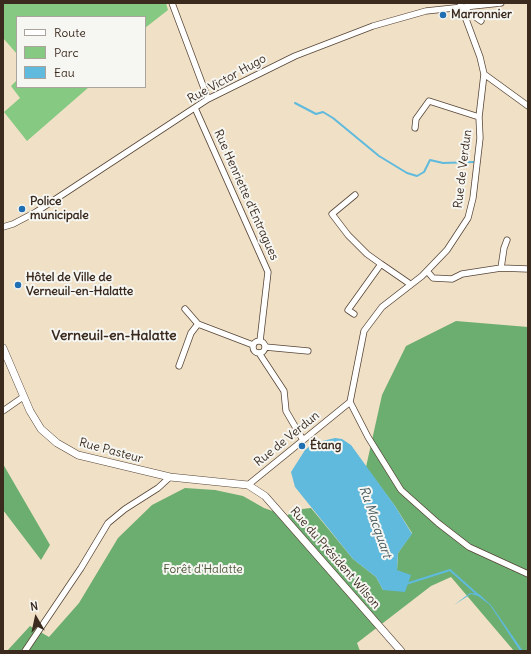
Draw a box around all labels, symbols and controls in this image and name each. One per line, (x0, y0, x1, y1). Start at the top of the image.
place label: Marronnier (451, 8, 512, 22)
marker: Marronnier (438, 10, 448, 20)
legend (16, 16, 146, 88)
text: Route (54, 25, 86, 40)
text: Parc (54, 45, 79, 60)
street label: Rue Victor Hugo (185, 51, 269, 107)
text: Eau (54, 65, 75, 80)
street label: Rue Henriette d'Entragues (211, 127, 281, 263)
street label: Rue de Verdun (451, 129, 475, 209)
place label: Police municipale (30, 195, 89, 223)
marker: Police municipale (17, 204, 27, 214)
place label: Hôtel de Ville de Verneuil-en-Halatte (26, 271, 133, 299)
marker: Hôtel de Ville de Verneuil-en-Halatte (13, 280, 23, 290)
district label: Verneuil-en-Halatte (51, 328, 177, 344)
street label: Rue de Verdun (252, 408, 322, 470)
street label: Rue Pasteur (78, 436, 144, 466)
place label: Étang (310, 439, 341, 453)
marker: Étang (297, 441, 307, 451)
water label: Ru Macquart (355, 484, 395, 560)
street label: Rue du Président Wilson (287, 504, 383, 612)
park label: Forêt d'Halatte (163, 563, 243, 577)
north arrow (16, 598, 56, 638)
text: N (29, 599, 39, 614)

